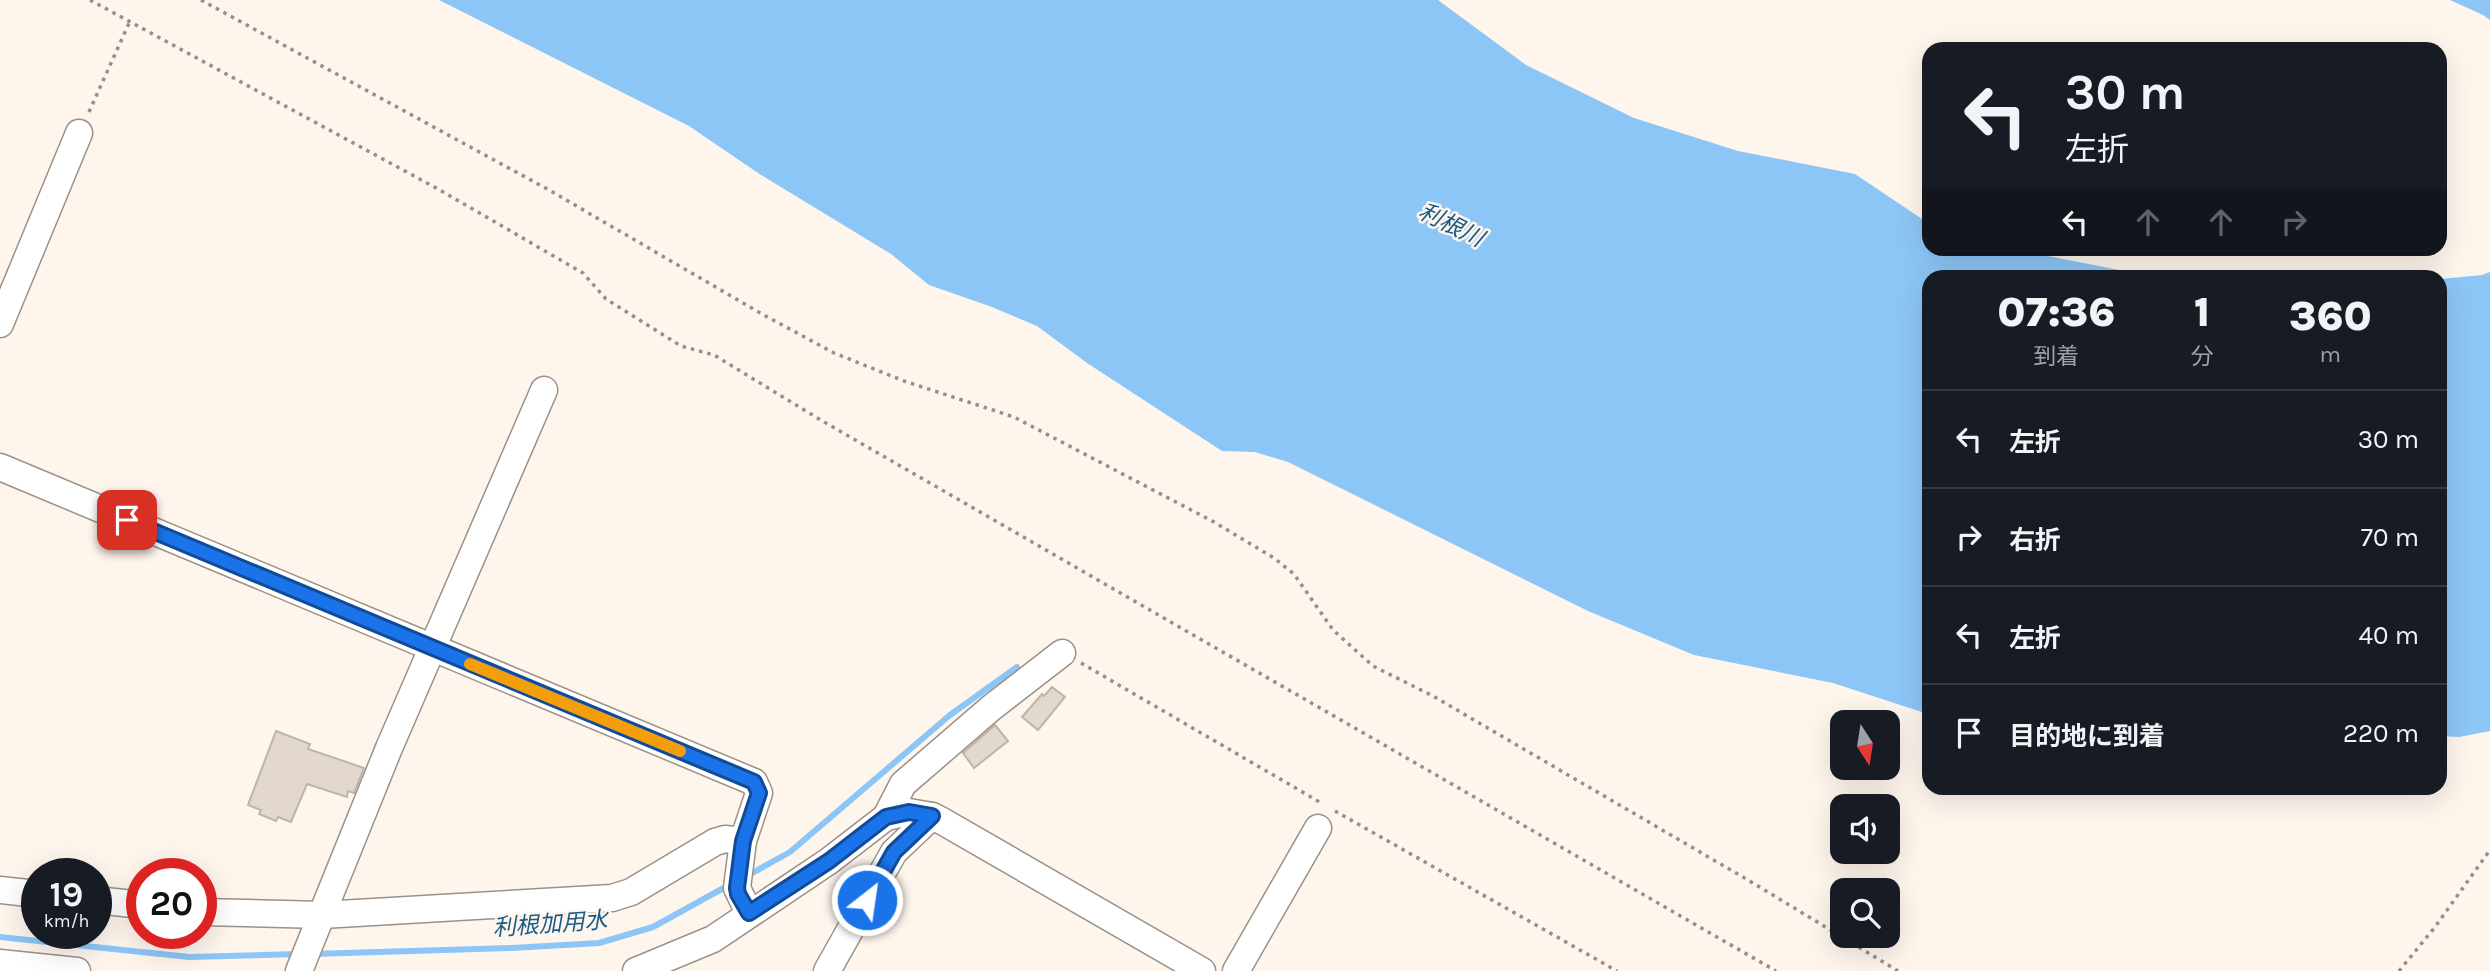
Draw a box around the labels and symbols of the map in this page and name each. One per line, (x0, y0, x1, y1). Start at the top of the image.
water label: 利根川 (1414, 198, 1491, 254)
pin (97, 490, 157, 550)
north arrow (1830, 710, 1900, 780)
speed limit sign: 20 (126, 858, 217, 949)
position arrow (830, 863, 904, 937)
water label: 利根加用水 (492, 906, 611, 941)

